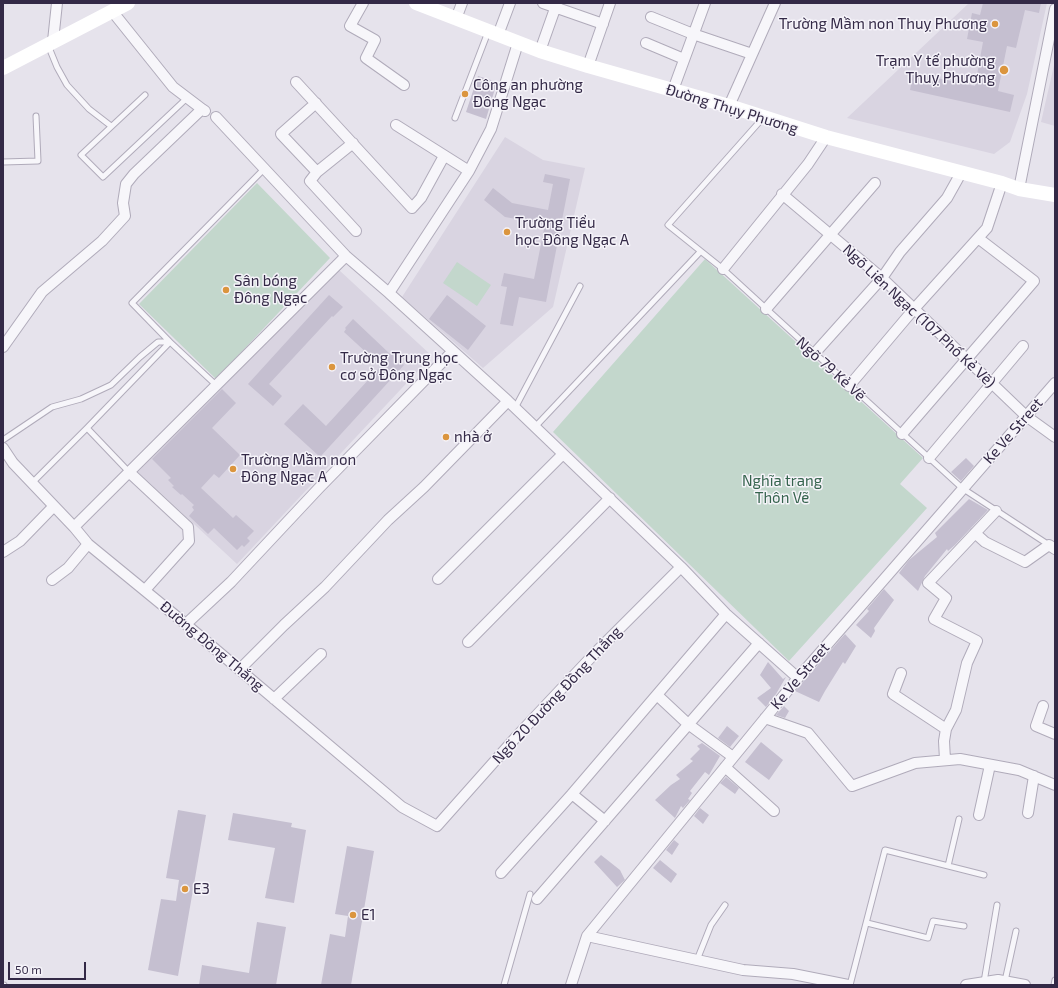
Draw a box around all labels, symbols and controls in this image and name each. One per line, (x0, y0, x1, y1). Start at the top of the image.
place label: Trường Mầm non Thuỵ Phương (779, 15, 987, 33)
marker: Trường Mầm non Thuỵ Phương (990, 19, 1000, 29)
place label: Trạm Y tế phường Thuỵ Phương (876, 52, 995, 87)
marker: Trạm Y tế phường Thuỵ Phương (998, 64, 1010, 76)
place label: Công an phường Đông Ngạc (473, 76, 583, 111)
street label: Đường Thụy Phương (664, 80, 800, 138)
marker: Công an phường Đông Ngạc (460, 89, 470, 99)
place label: Trường Tiểu học Đông Ngạc A (515, 214, 629, 249)
marker: Trường Tiểu học Đông Ngạc A (502, 227, 512, 237)
street label: Ngõ Liên Ngạc (107 Phố Kẻ Vẽ) (839, 240, 999, 392)
place label: Sân bóng Đông Ngạc (234, 272, 307, 307)
marker: Sân bóng Đông Ngạc (221, 285, 231, 295)
street label: Ngõ 79 Kẻ Vẽ (793, 333, 869, 405)
place label: Trường Trung học cơ sở Đông Ngạc (340, 349, 458, 384)
marker: Trường Trung học cơ sở Đông Ngạc (327, 362, 337, 372)
street label: Ke Ve Street (979, 394, 1047, 468)
place label: nhà ở (454, 428, 492, 446)
marker: nhà ở (441, 432, 451, 442)
place label: Trường Mầm non Đông Ngạc A (241, 451, 356, 486)
marker: Trường Mầm non Đông Ngạc A (228, 464, 238, 474)
park label: Nghĩa trang Thôn Vẽ (742, 472, 822, 507)
street label: Đường Đông Thắng (156, 597, 268, 695)
street label: Ngõ 20 Đường Đồng Thắng (489, 623, 625, 767)
street label: Ke Ve Street (767, 639, 833, 713)
place label: E3 (193, 880, 210, 898)
marker: E3 (180, 884, 190, 894)
place label: E1 (361, 906, 375, 924)
marker: E1 (348, 910, 358, 920)
scale bar (10, 954, 88, 980)
text: 50 m (15, 962, 42, 976)

